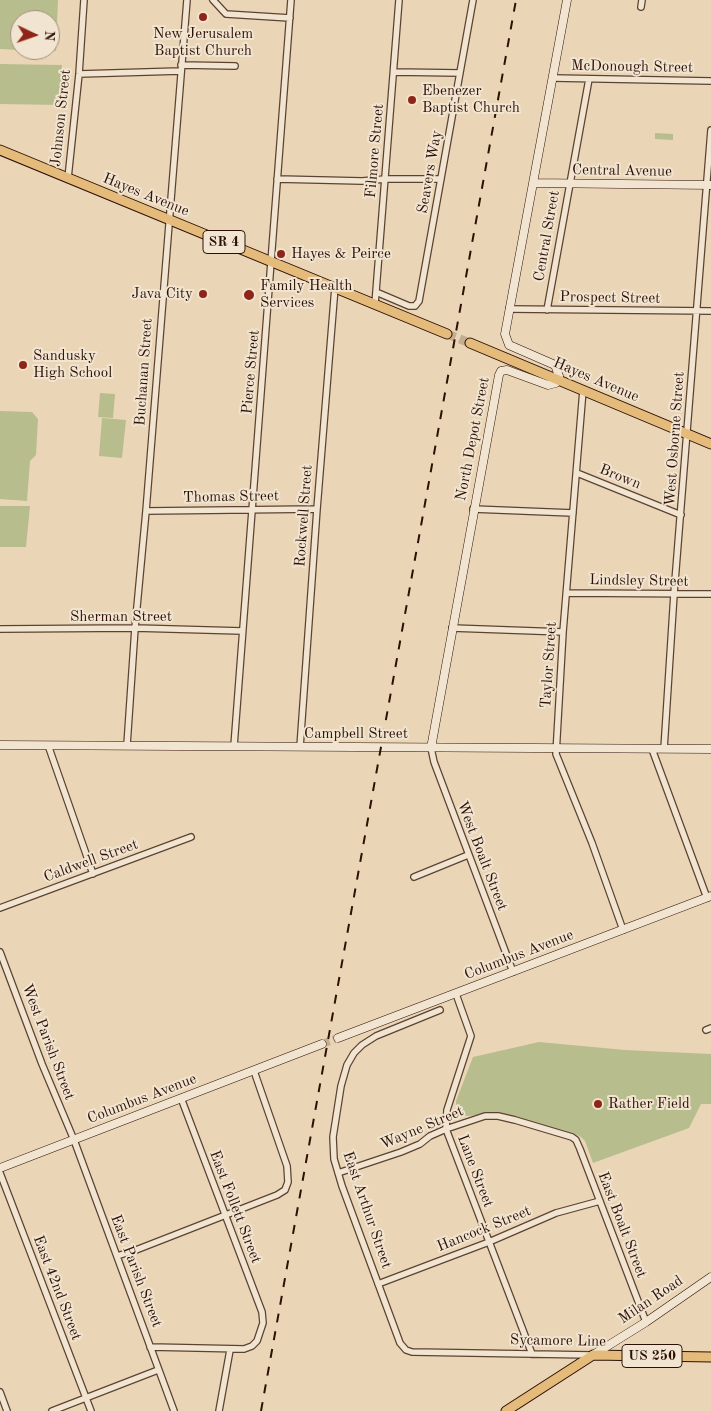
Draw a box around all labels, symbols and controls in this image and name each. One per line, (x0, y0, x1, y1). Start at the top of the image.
north arrow (10, 10, 60, 60)
marker: New Jerusalem Baptist Church (197, 11, 209, 23)
place label: New Jerusalem Baptist Church (153, 25, 253, 60)
text: N (42, 30, 56, 41)
street label: McDonough Street (571, 57, 693, 77)
street label: Johnson Street (47, 68, 75, 168)
place label: Ebenezer Baptist Church (422, 82, 520, 117)
marker: Ebenezer Baptist Church (406, 94, 418, 106)
street label: Filmore Street (362, 103, 388, 199)
street label: Seavers Way (414, 129, 446, 215)
street label: Central Avenue (572, 161, 672, 181)
street label: Hayes Avenue (100, 170, 192, 220)
street label: Central Street (530, 189, 564, 283)
road number: SR 4 (203, 230, 245, 253)
place label: Hayes & Peirce (291, 245, 391, 263)
marker: Hayes & Peirce (275, 248, 287, 260)
place label: Family Health Services (260, 277, 352, 312)
place label: Java City (132, 285, 193, 303)
marker: Java City (197, 288, 209, 300)
marker: Family Health Services (242, 288, 256, 302)
street label: Prospect Street (559, 288, 661, 308)
street label: Buchanan Street (131, 317, 157, 427)
street label: Pierce Street (238, 329, 264, 415)
place label: Sandusky High School (33, 347, 112, 382)
street label: Hayes Avenue (550, 354, 642, 406)
marker: Sandusky High School (17, 359, 29, 371)
street label: West Osborne Street (661, 371, 689, 507)
street label: North Depot Street (452, 376, 494, 502)
street label: Brown (596, 461, 644, 493)
street label: Rockwell Street (291, 464, 317, 568)
street label: Thomas Street (183, 487, 279, 507)
street label: Lindsley Street (589, 571, 689, 591)
street label: Sherman Street (70, 608, 172, 626)
street label: Taylor Street (537, 621, 561, 709)
street label: Campbell Street (304, 725, 408, 743)
street label: West Boalt Street (453, 799, 511, 913)
street label: Caldwell Street (41, 836, 141, 886)
street label: Columbus Avenue (462, 926, 576, 984)
street label: West Parish Street (18, 981, 78, 1103)
street label: Columbus Avenue (85, 1070, 199, 1128)
place label: Rather Field (608, 1095, 690, 1113)
marker: Rather Field (592, 1098, 604, 1110)
street label: Wayne Street (378, 1102, 466, 1154)
street label: Lane Street (453, 1132, 497, 1210)
street label: East Follett Street (205, 1148, 265, 1266)
street label: East Arthur Street (338, 1149, 396, 1271)
street label: East Boalt Street (593, 1169, 651, 1281)
street label: Hancock Street (434, 1202, 534, 1256)
street label: East Parish Street (106, 1212, 166, 1330)
street label: East 42nd Street (29, 1233, 85, 1343)
street label: Milan Road (615, 1272, 687, 1328)
street label: Sycamore Line (510, 1331, 606, 1351)
road number: US 250 (622, 1344, 682, 1368)

